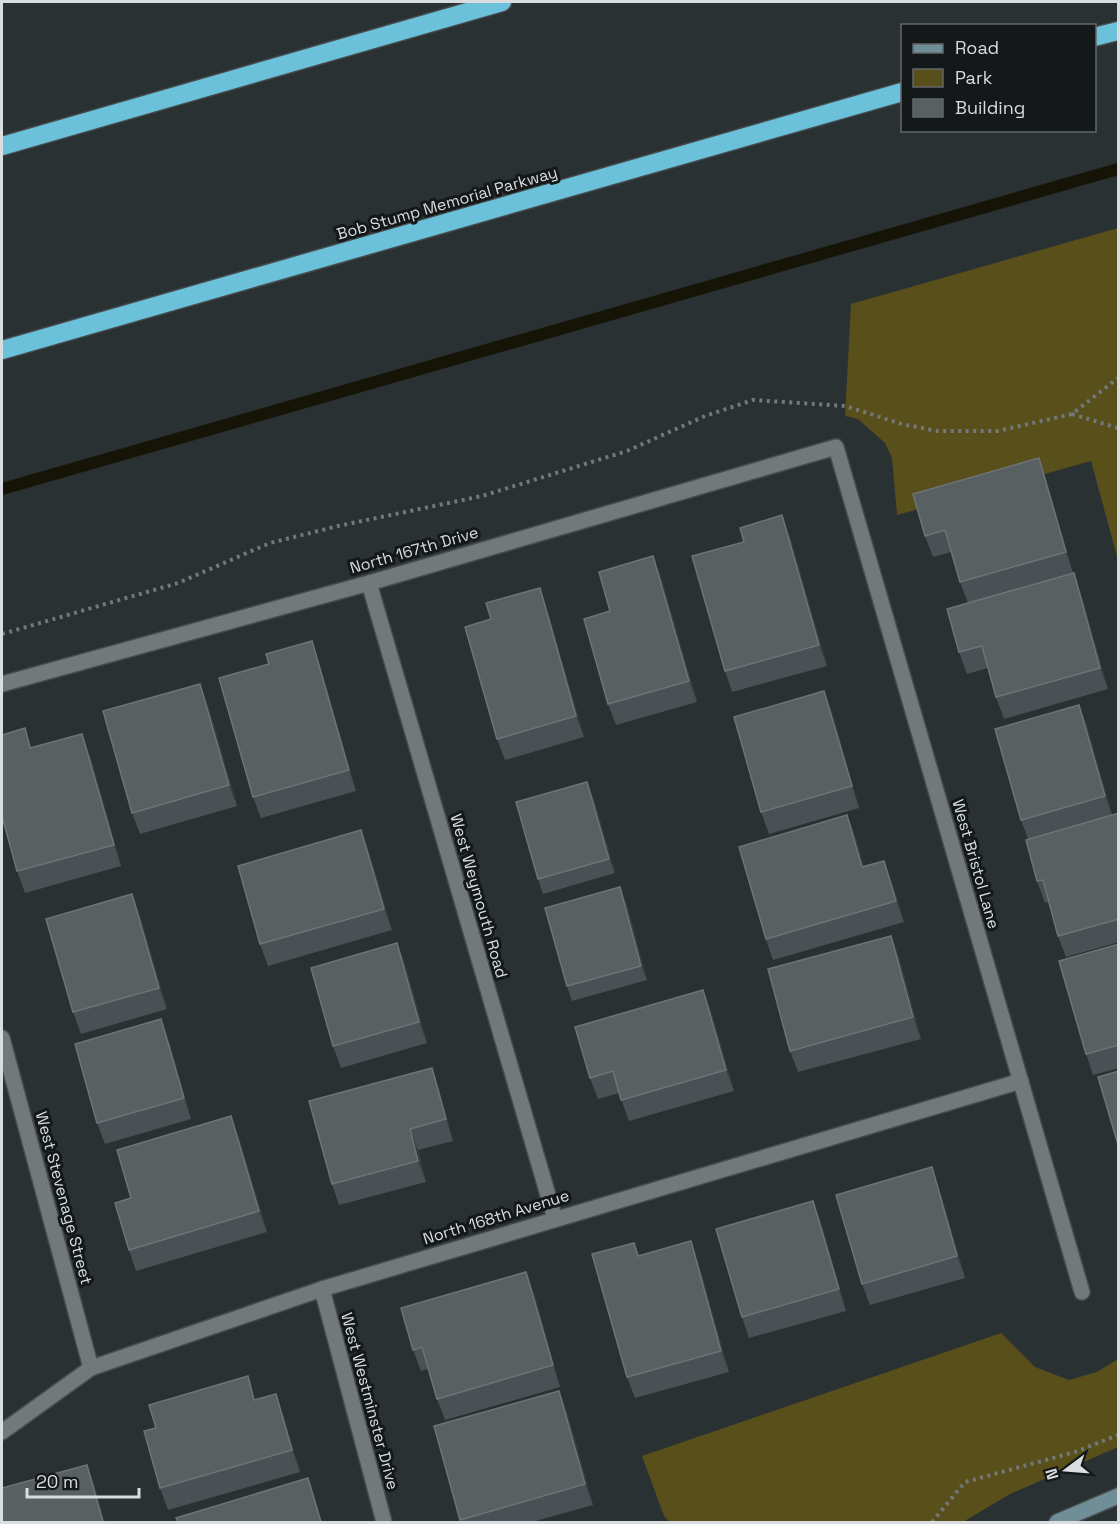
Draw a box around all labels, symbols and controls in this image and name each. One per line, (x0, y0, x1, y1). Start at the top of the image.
legend (901, 24, 1096, 132)
text: Road (955, 36, 999, 59)
text: Park (955, 66, 993, 89)
text: Building (955, 96, 1025, 119)
street label: Bob Stump Memorial Parkway (334, 161, 560, 245)
street label: North 167th Drive (347, 522, 481, 578)
street label: West Bristol Lane (947, 797, 1005, 931)
street label: West Weymouth Road (445, 811, 513, 981)
street label: West Stevenage Street (31, 1109, 97, 1287)
street label: North 168th Avenue (420, 1185, 572, 1249)
street label: West Westminster Drive (336, 1310, 404, 1492)
north arrow (1036, 1440, 1096, 1500)
scale bar (27, 1461, 140, 1499)
text: N (1040, 1466, 1064, 1482)
text: 20 m (36, 1470, 79, 1493)

